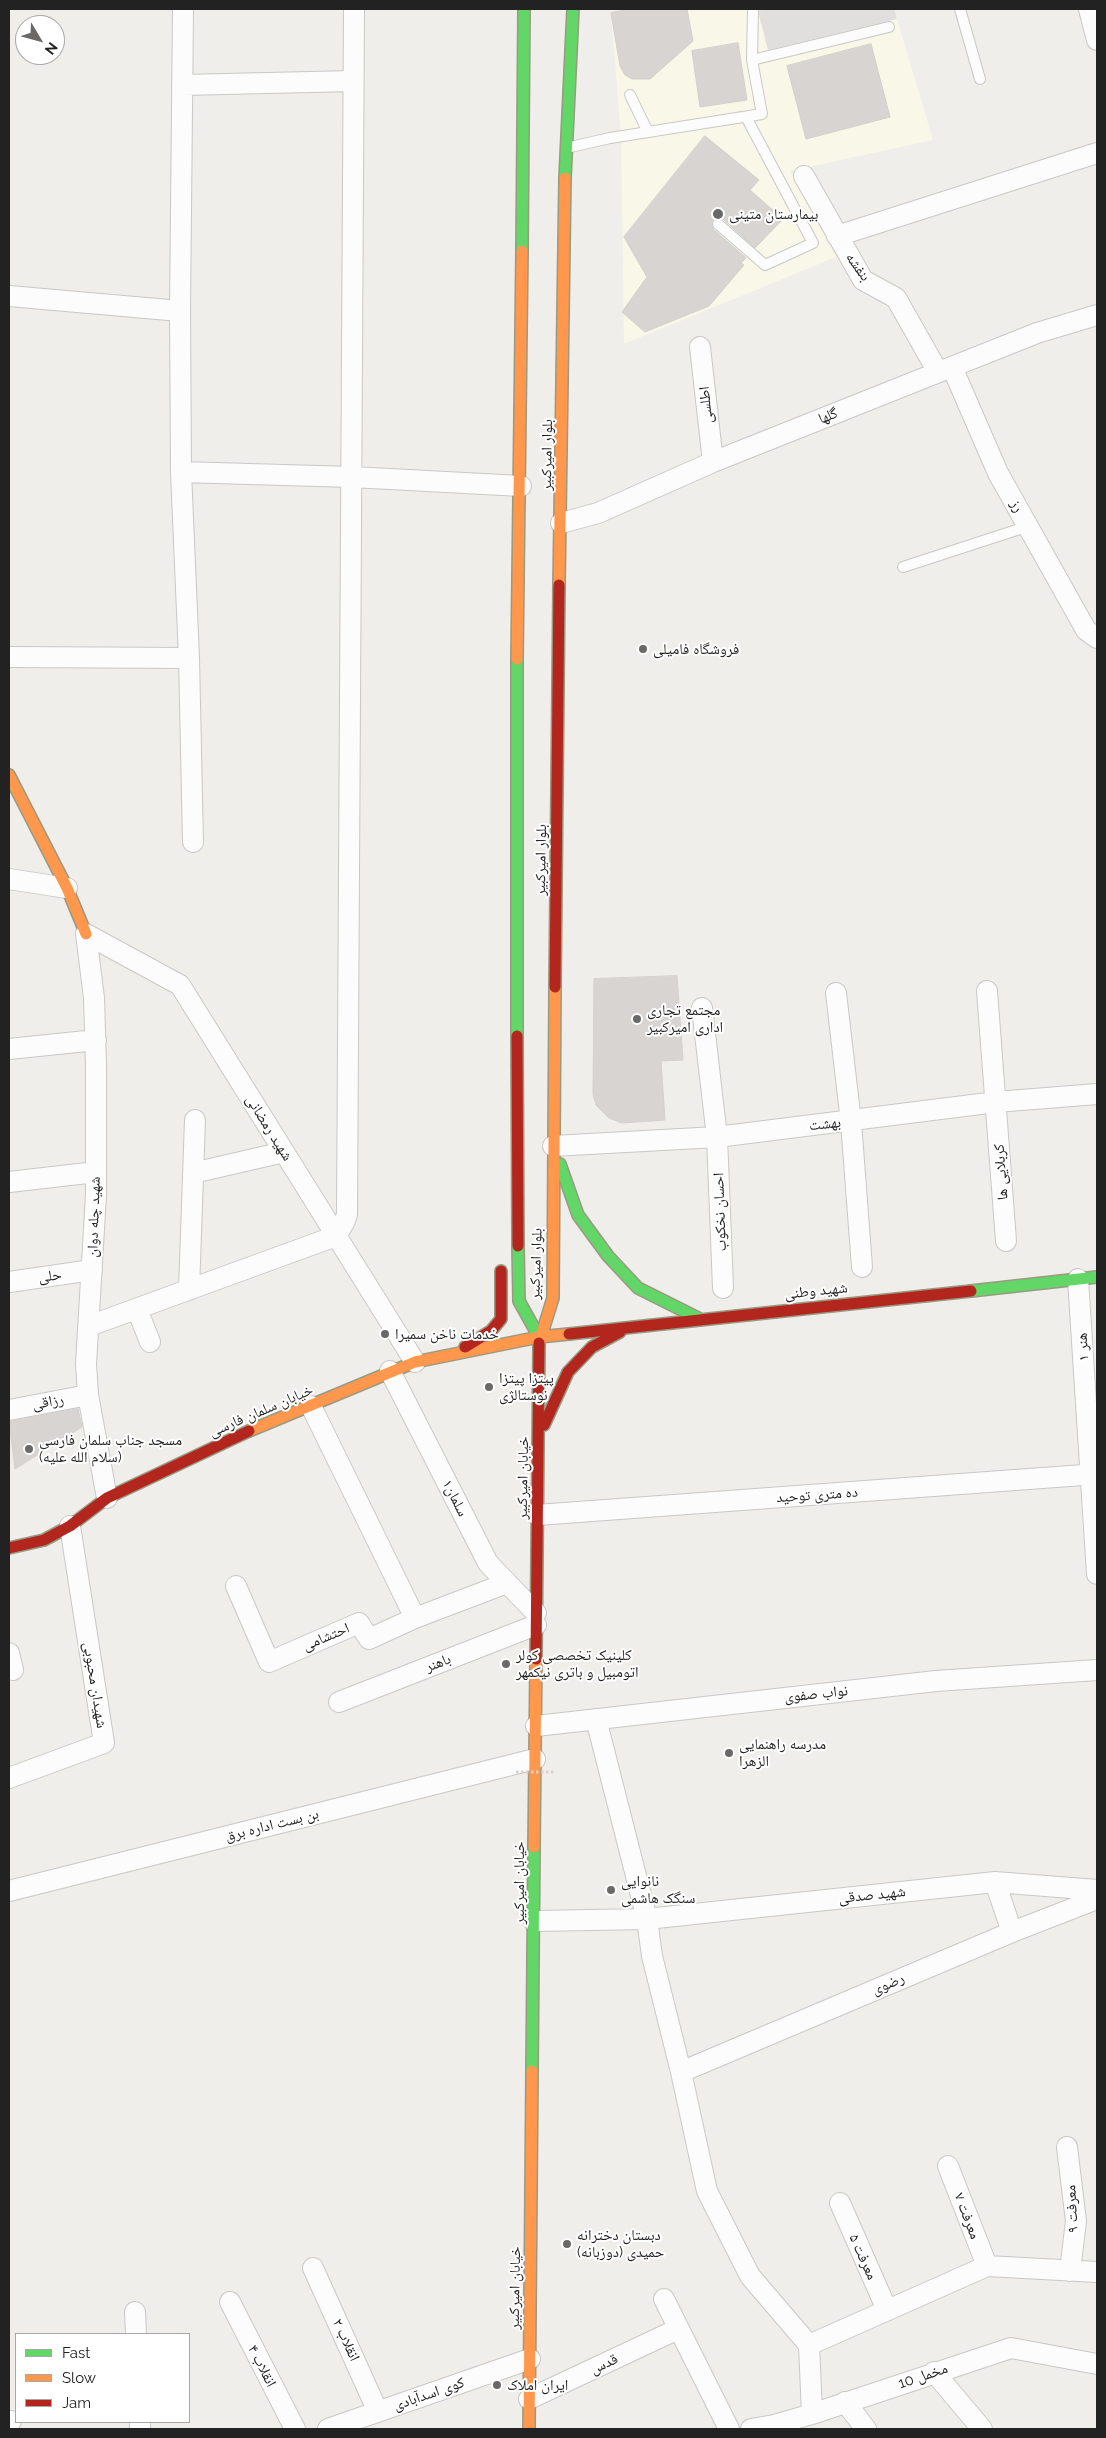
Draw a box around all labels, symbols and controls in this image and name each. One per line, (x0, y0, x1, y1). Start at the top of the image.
north arrow (15, 15, 65, 65)
text: N (42, 39, 61, 58)
place label: بیمارستان متینی (729, 205, 818, 223)
marker: بیمارستان متینی (711, 207, 725, 221)
street label: بنفشه (842, 249, 874, 285)
street label: اطلسی (695, 385, 717, 425)
street label: گلها (816, 404, 840, 428)
street label: بلوار امیرکبیر (537, 419, 557, 491)
street label: رز (1006, 496, 1028, 516)
place label: فروشگاه فامیلی (653, 640, 739, 658)
marker: فروشگاه فامیلی (637, 643, 649, 655)
street label: بلوار امیرکبیر (531, 824, 551, 896)
place label: مجتمع تجاری اداری امیرکبیر (647, 1001, 723, 1036)
marker: مجتمع تجاری اداری امیرکبیر (631, 1013, 643, 1025)
street label: شهید رمضانی (242, 1092, 296, 1164)
street label: بهشت (808, 1113, 842, 1135)
street label: کربلایی ها (990, 1143, 1012, 1201)
street label: احسان نخکوب (710, 1172, 730, 1252)
street label: شهید چله دوان (84, 1176, 104, 1258)
street label: بلوار امیرکبیر (526, 1228, 546, 1300)
street label: حلی (37, 1265, 63, 1287)
street label: شهید وطنی (783, 1279, 849, 1303)
place label: خدمات ناخن سمیرا (395, 1325, 499, 1343)
marker: خدمات ناخن سمیرا (379, 1328, 391, 1340)
street label: هنر ۱ (1073, 1332, 1093, 1362)
place label: پیتزا پیتزا نوستالژی (499, 1369, 554, 1404)
street label: خیابان سلمان فارسی (206, 1381, 316, 1441)
marker: پیتزا پیتزا نوستالژی (483, 1381, 495, 1393)
street label: رزاقی (31, 1390, 65, 1414)
place label: مسجد جناب سلمان فارسی (سلام الله علیه) (39, 1431, 182, 1466)
street label: خیابان امیرکبیر (513, 1436, 533, 1520)
marker: مسجد جناب سلمان فارسی (سلام الله علیه) (23, 1443, 35, 1455)
street label: سلمان۱ (438, 1477, 472, 1519)
street label: ده متری توحید (776, 1483, 858, 1507)
street label: احتشامی (300, 1619, 352, 1655)
street label: شهیدان محبوبی (79, 1641, 111, 1729)
place label: کلینیک تخصصی کولر اتومبیل و باتری نیکمهر (516, 1646, 638, 1681)
street label: باهنر (423, 1650, 453, 1676)
marker: کلینیک تخصصی کولر اتومبیل و باتری نیکمهر (500, 1658, 512, 1670)
street label: نواب صفوی (783, 1682, 849, 1706)
place label: مدرسه راهنمایی الزهرا (739, 1735, 826, 1770)
marker: مدرسه راهنمایی الزهرا (723, 1747, 735, 1759)
street label: بن بست اداره برق (223, 1805, 321, 1845)
street label: خیابان امیرکبیر (510, 1841, 528, 1925)
place label: نانوایی سنگک هاشمی (621, 1872, 695, 1907)
street label: شهید صدقی (838, 1883, 906, 1907)
marker: نانوایی سنگک هاشمی (605, 1884, 617, 1896)
street label: رضوی (869, 1969, 907, 1999)
street label: معرفت ۹ (1062, 2184, 1082, 2234)
street label: معرفت ۷ (950, 2190, 984, 2242)
place label: دبستان دخترانه حمیدی (دوزبانه) (577, 2226, 664, 2261)
street label: معرفت ۵ (845, 2231, 881, 2283)
marker: دبستان دخترانه حمیدی (دوزبانه) (561, 2238, 573, 2250)
street label: خیابان امیرکبیر (505, 2246, 525, 2330)
street label: انقلاب ۲ (328, 2316, 364, 2364)
legend (15, 2333, 190, 2423)
street label: انقلاب ۴ (244, 2342, 280, 2390)
text: Fast (62, 2344, 90, 2362)
street label: قدس (587, 2350, 621, 2378)
street label: مخمل 10 (896, 2359, 950, 2393)
text: Slow (62, 2369, 96, 2387)
street label: کوی اسدآبادی (391, 2373, 467, 2415)
place label: ایران املاک (507, 2376, 568, 2394)
marker: ایران املاک (491, 2379, 503, 2391)
text: Jam (62, 2394, 91, 2412)

